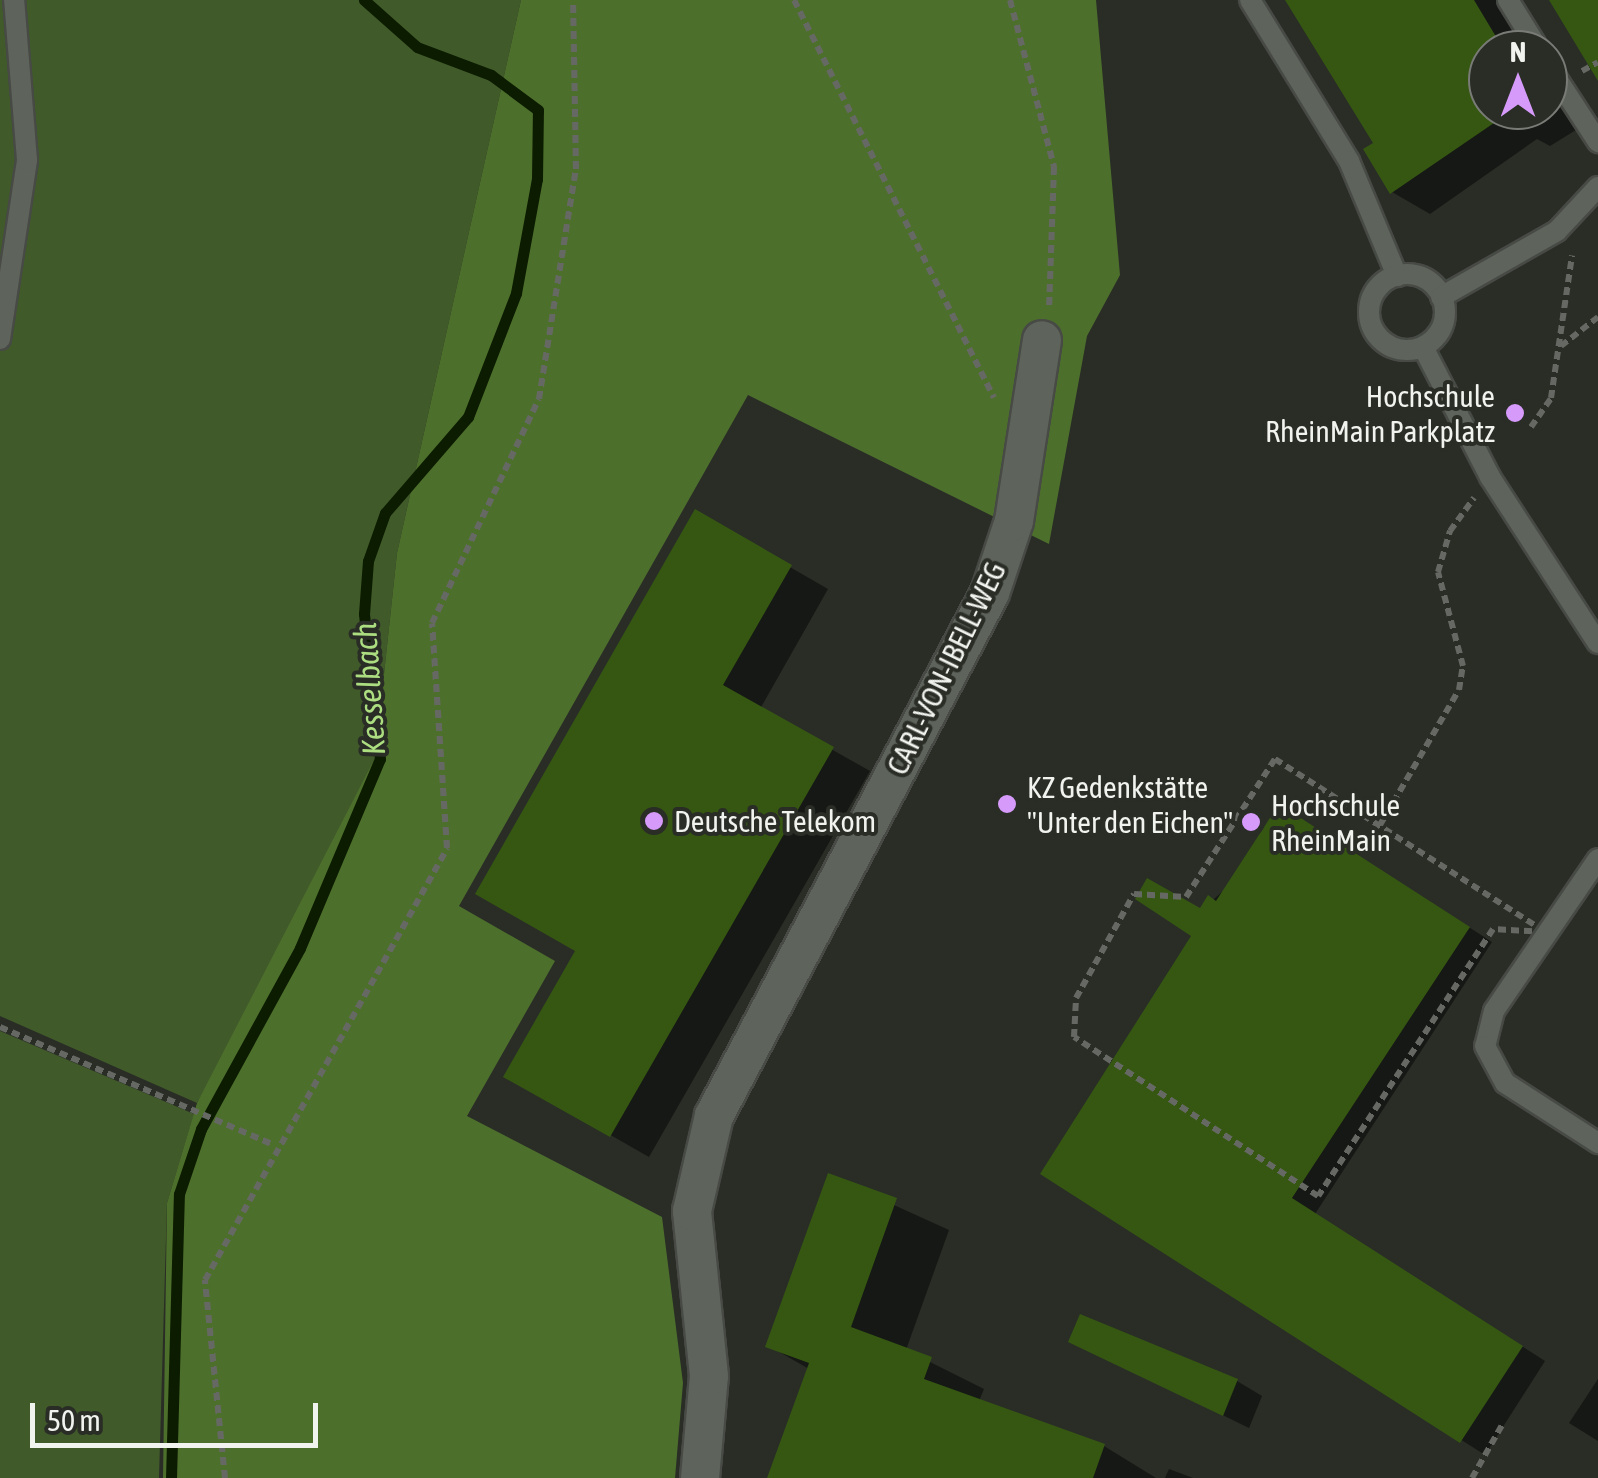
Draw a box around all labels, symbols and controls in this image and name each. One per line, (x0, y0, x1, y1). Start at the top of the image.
north arrow (1468, 30, 1568, 130)
text: N (1510, 36, 1526, 68)
place label: Hochschule RheinMain Parkplatz (1265, 378, 1495, 448)
marker: Hochschule RheinMain Parkplatz (1504, 402, 1526, 424)
street label: CARL-VON-IBELL-WEG (879, 556, 1013, 780)
water label: Kesselbach (346, 622, 394, 756)
place label: KZ Gedenkstätte "Unter den Eichen" (1027, 769, 1233, 840)
place label: Hochschule RheinMain (1271, 787, 1400, 858)
marker: KZ Gedenkstätte "Unter den Eichen" (996, 793, 1018, 815)
place label: Deutsche Telekom (674, 803, 876, 839)
marker: Deutsche Telekom (643, 810, 665, 832)
marker: Hochschule RheinMain (1240, 811, 1262, 833)
scale bar (35, 1383, 322, 1445)
text: 50 m (47, 1403, 101, 1437)

